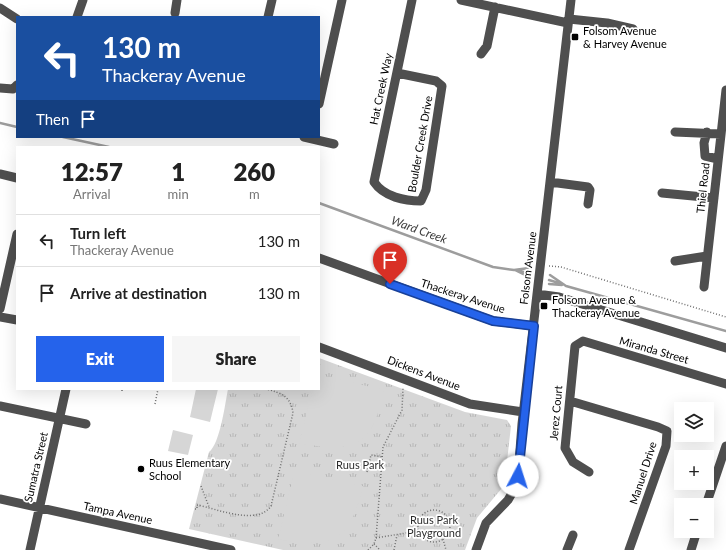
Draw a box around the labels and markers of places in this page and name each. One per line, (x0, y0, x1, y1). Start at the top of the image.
place label: Folsom Avenue & Harvey Avenue (583, 24, 667, 50)
marker: Folsom Avenue & Harvey Avenue (570, 32, 580, 42)
pin (373, 243, 407, 284)
place label: Folsom Avenue & Thackeray Avenue (552, 293, 640, 319)
marker: Folsom Avenue & Thackeray Avenue (539, 301, 549, 311)
place label: Ruus Elementary School (149, 456, 231, 482)
marker: Ruus Elementary School (136, 464, 146, 474)

